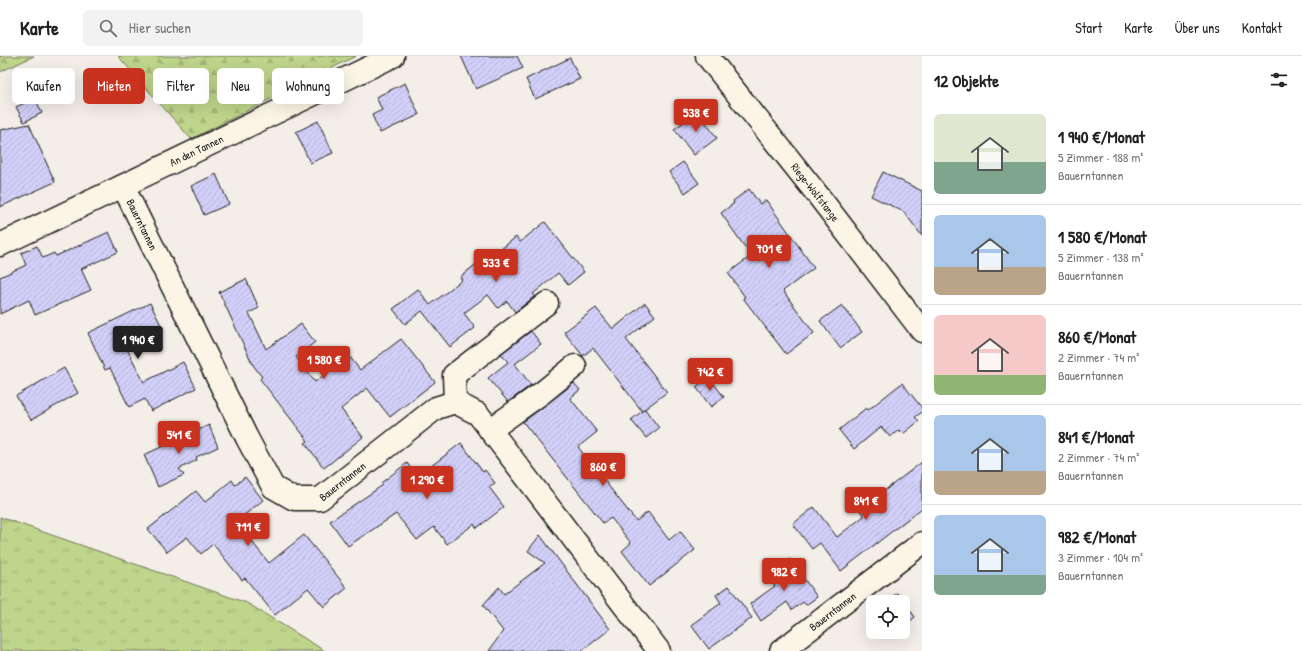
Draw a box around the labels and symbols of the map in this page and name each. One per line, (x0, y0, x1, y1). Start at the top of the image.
pin: 538 € (668, 99, 724, 133)
street label: An den Tannen (167, 132, 226, 169)
street label: Riege-Wolfstange (788, 160, 843, 225)
street label: Bauerntannen (123, 197, 160, 253)
pin: 701 € (741, 235, 797, 269)
pin: 533 € (468, 249, 524, 283)
pin: 1 940 € (101, 326, 175, 360)
pin: 1 580 € (287, 346, 361, 380)
pin: 742 € (682, 358, 738, 392)
pin: 541 € (151, 421, 207, 455)
pin: 860 € (575, 453, 631, 487)
street label: Bauerntannen (316, 459, 369, 504)
pin: 1 290 € (390, 466, 464, 500)
pin: 841 € (838, 487, 894, 521)
pin: 711 € (220, 513, 276, 547)
pin: 982 € (756, 558, 812, 592)
street label: Bauerntannen (806, 589, 859, 634)

